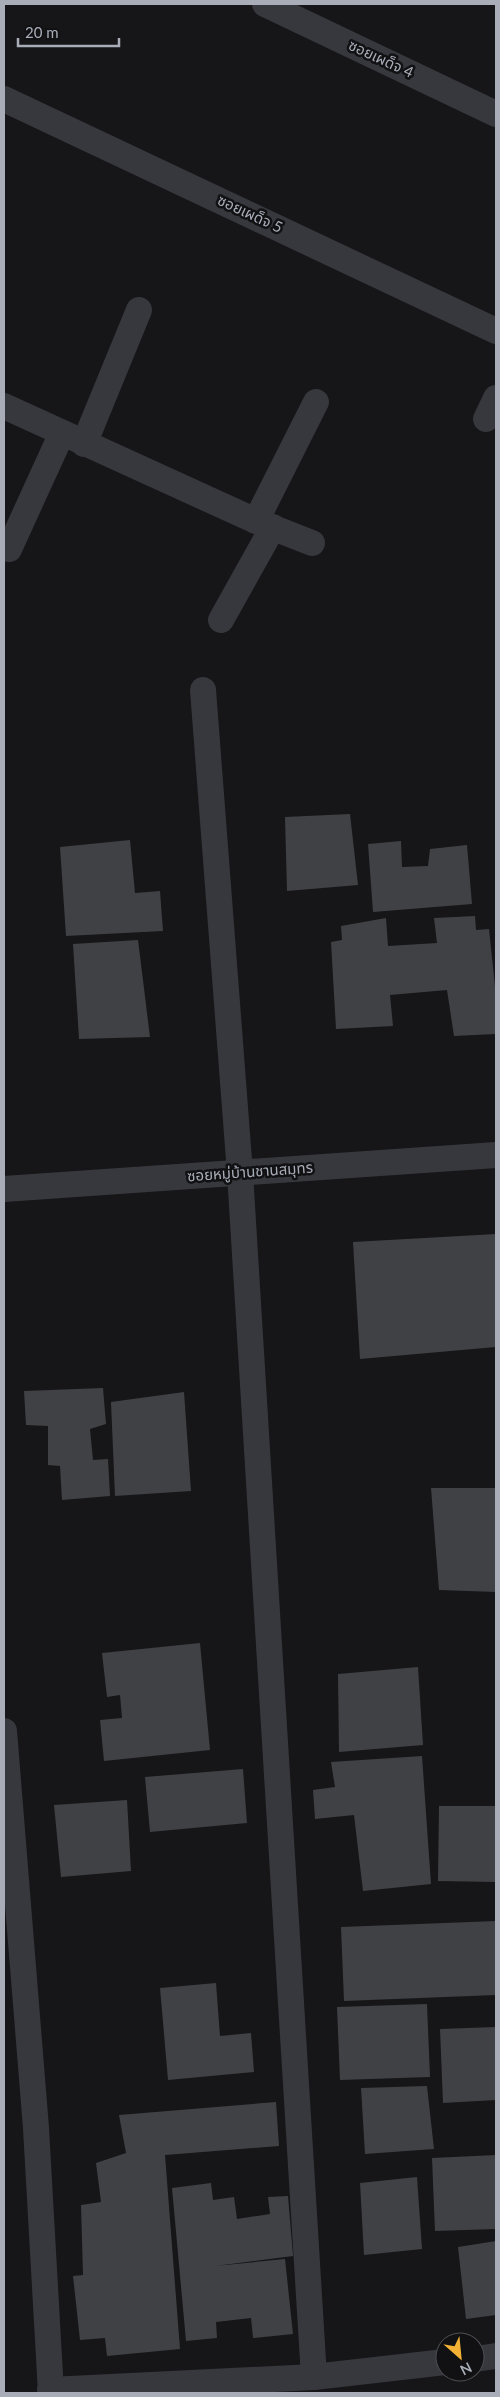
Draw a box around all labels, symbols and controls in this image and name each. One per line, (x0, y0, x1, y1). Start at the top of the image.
scale bar (18, 15, 119, 47)
text: 20 m (25, 23, 59, 41)
street label: ซอยเผด็จ 4 (346, 35, 417, 81)
street label: ซอยเผด็จ 5 (215, 190, 286, 236)
street label: ซอยหมู่บ้านชานสมุทร (186, 1158, 313, 1185)
north arrow (435, 2332, 485, 2382)
text: N (457, 2359, 475, 2379)

